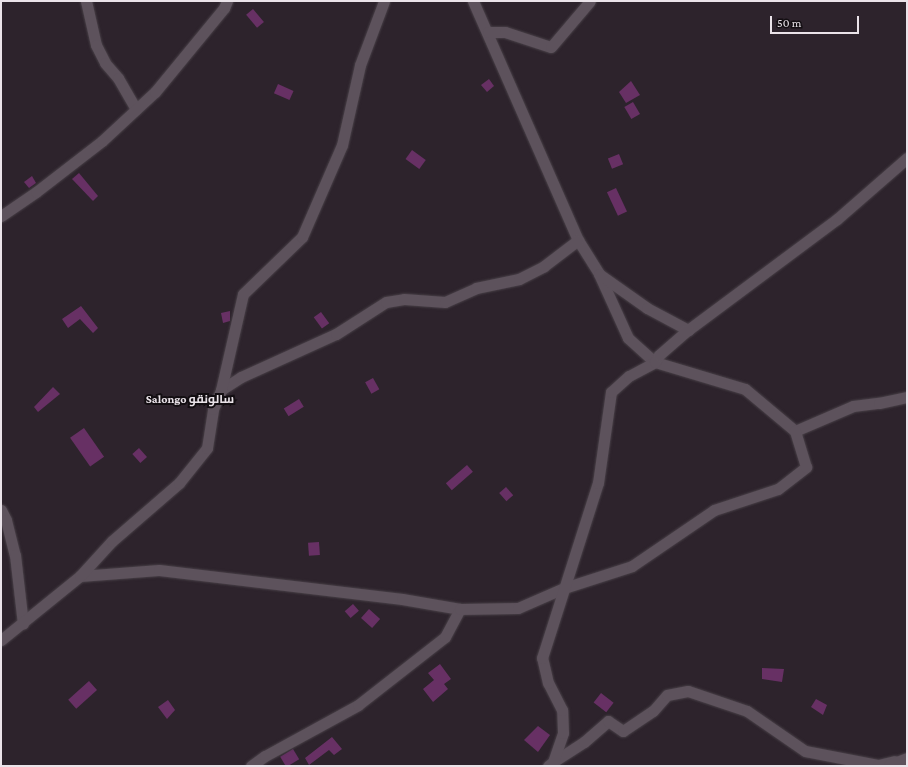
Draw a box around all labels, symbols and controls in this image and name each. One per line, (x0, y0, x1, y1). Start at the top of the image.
scale bar (772, 8, 861, 34)
text: 50 m (777, 16, 801, 30)
district label: Salongo سالونقو (146, 393, 234, 407)

